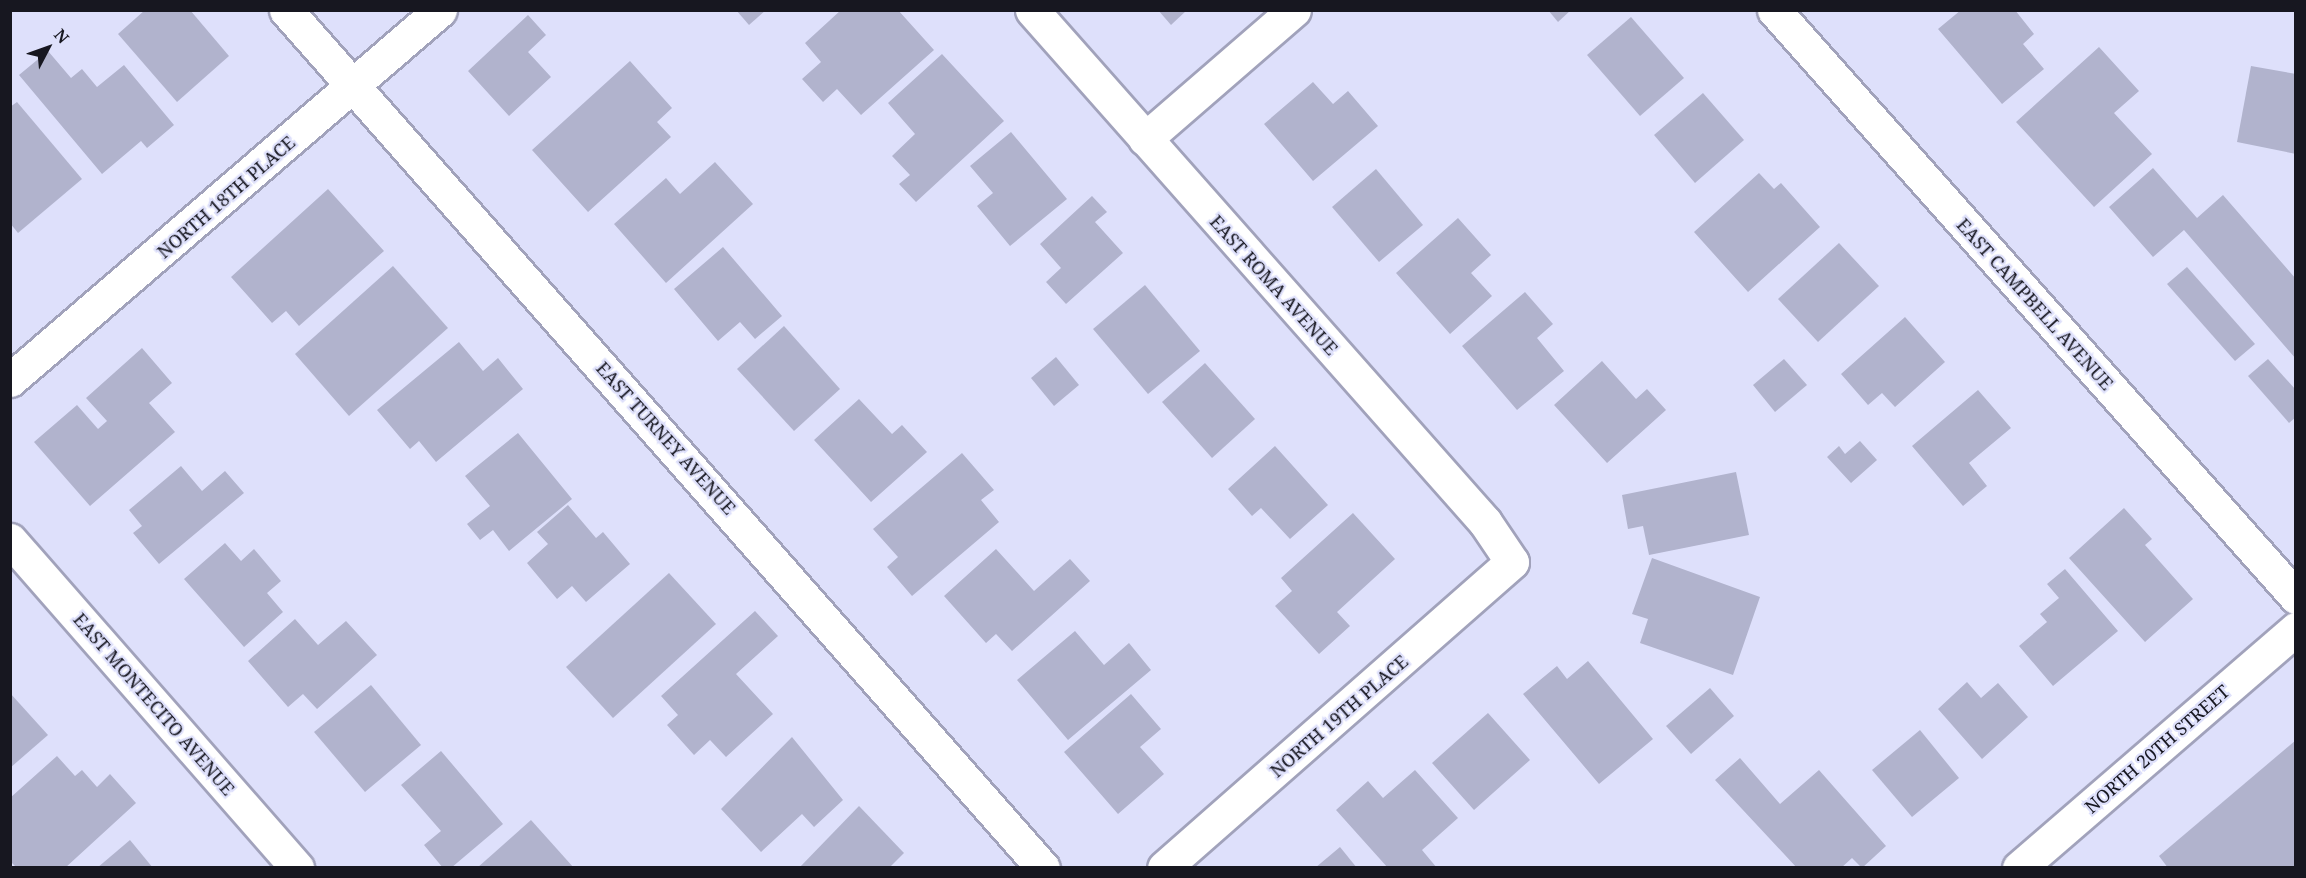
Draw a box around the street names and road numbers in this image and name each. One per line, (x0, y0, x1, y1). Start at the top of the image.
street label: NORTH 18TH PLACE (153, 131, 299, 263)
street label: EAST ROMA AVENUE (1206, 211, 1342, 359)
street label: EAST CAMPBELL AVENUE (1952, 214, 2118, 394)
street label: EAST TURNEY AVENUE (592, 357, 740, 519)
street label: EAST MONTECITO AVENUE (69, 609, 239, 799)
street label: NORTH 19TH PLACE (1266, 650, 1412, 782)
street label: NORTH 20TH STREET (2080, 680, 2234, 818)

